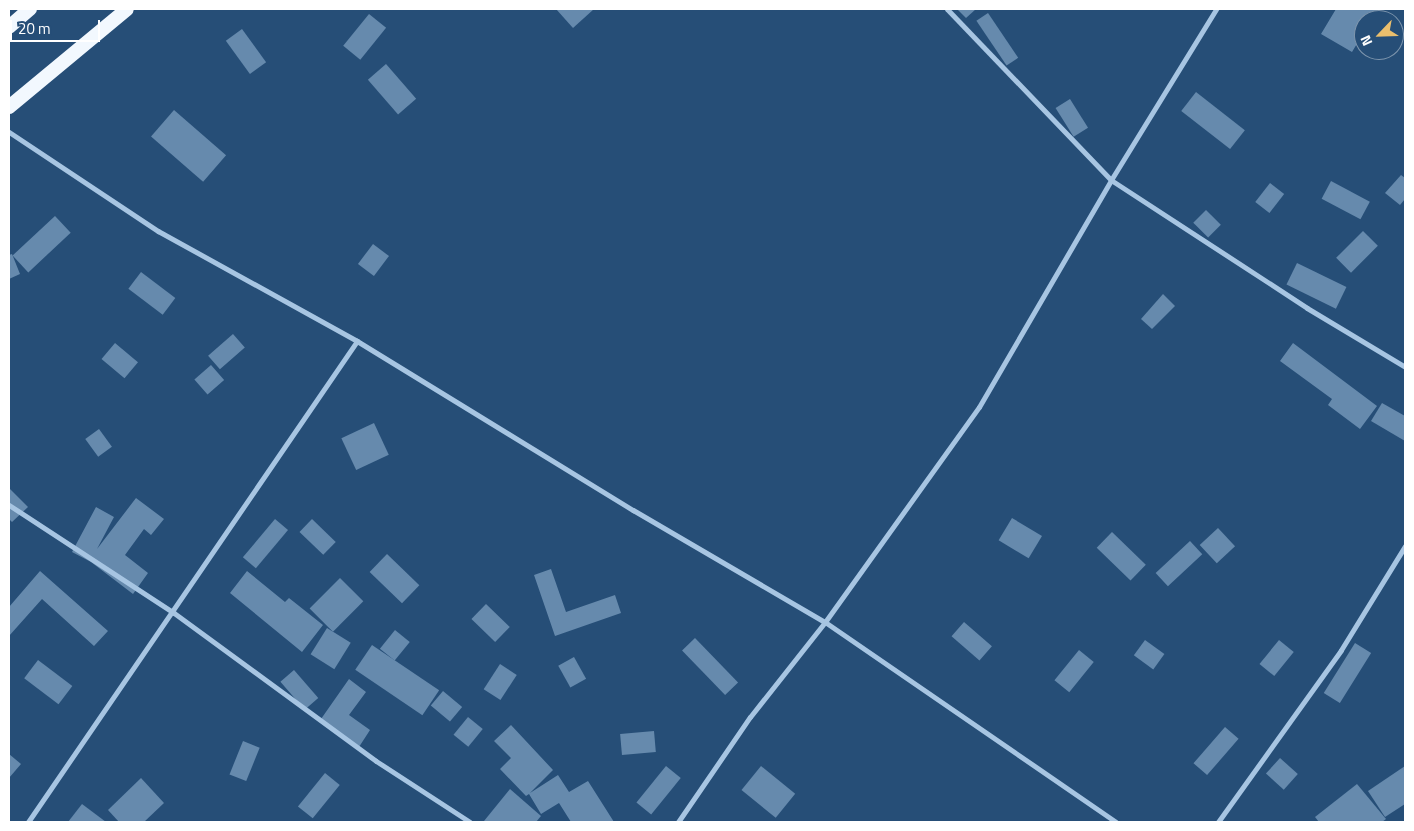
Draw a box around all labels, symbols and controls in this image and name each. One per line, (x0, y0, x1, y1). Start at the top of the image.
scale bar (12, 10, 102, 42)
north arrow (1354, 10, 1404, 60)
text: 20 m (18, 17, 51, 40)
text: N (1354, 32, 1377, 50)

